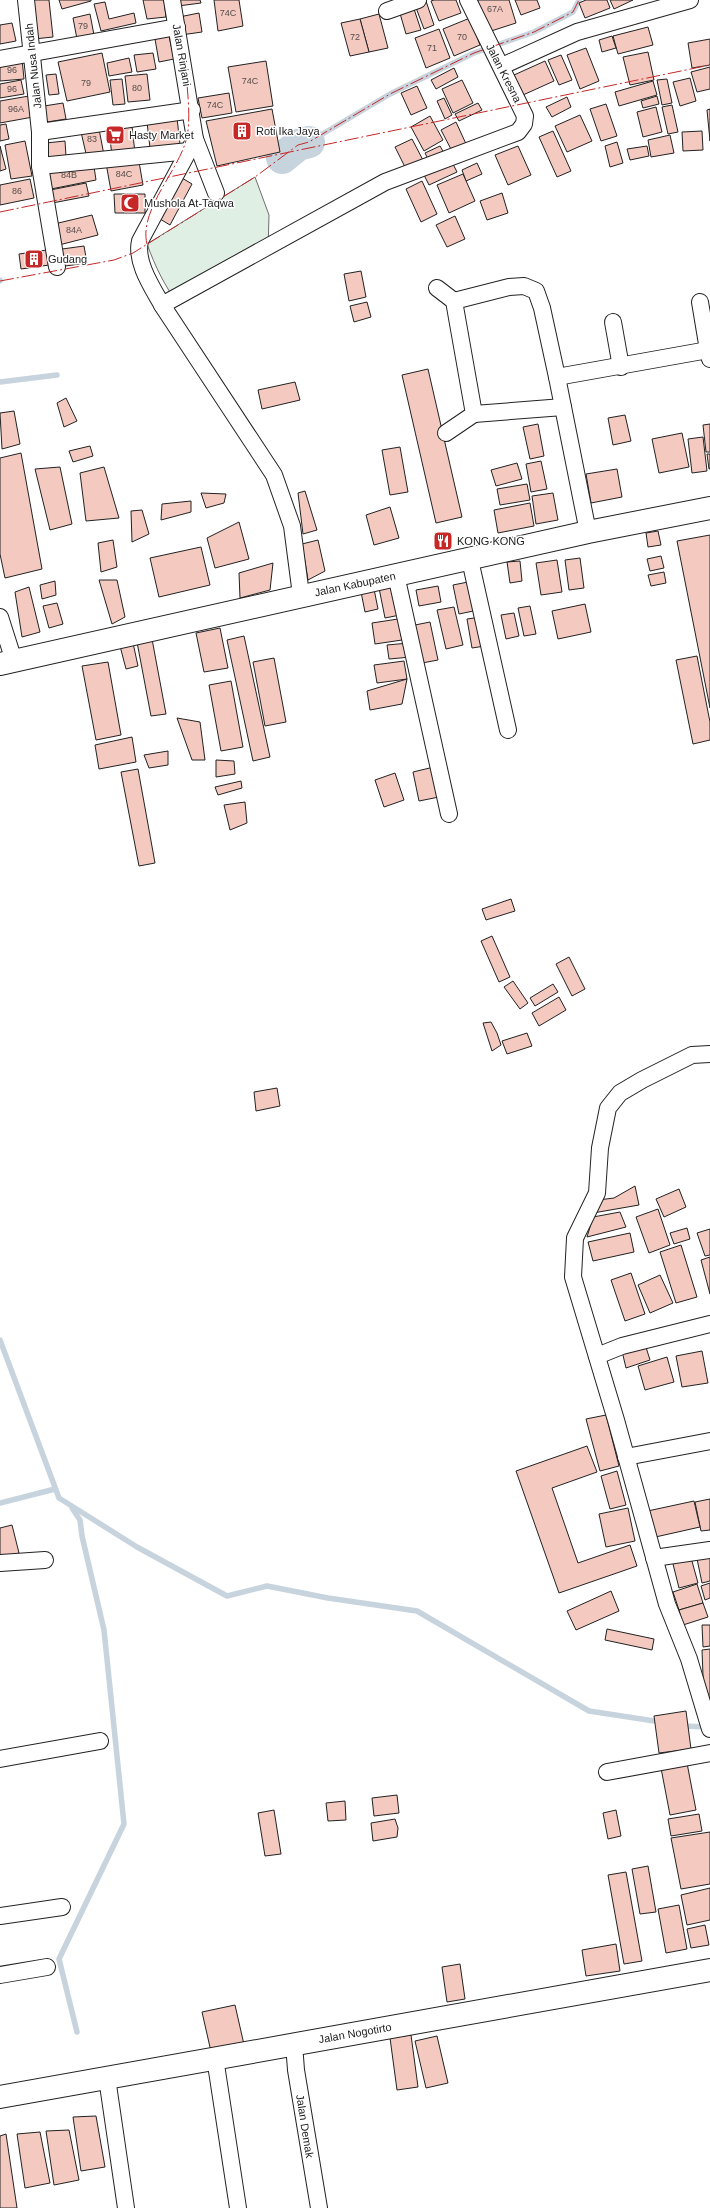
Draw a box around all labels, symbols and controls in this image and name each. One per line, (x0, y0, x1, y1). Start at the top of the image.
house number: 67A (487, 4, 503, 14)
house number: 74C (220, 8, 237, 18)
house number: 79 (78, 21, 88, 31)
street label: Jalan Nusa Indah (23, 23, 43, 109)
street label: Jalan Rinjani (171, 23, 193, 87)
house number: 72 (350, 32, 360, 42)
house number: 70 (457, 32, 467, 42)
street label: Jalan Kresna (484, 42, 524, 105)
house number: 71 (427, 43, 437, 53)
house number: 96 (7, 65, 17, 75)
house number: 74C (242, 76, 259, 86)
house number: 79 (81, 78, 91, 88)
house number: 80 (132, 83, 142, 93)
house number: 96 (7, 84, 17, 94)
house number: 74C (207, 100, 224, 110)
house number: 96A (8, 104, 24, 114)
building icon: Roti Ika Jaya (231, 120, 253, 142)
supermarket icon: Hasty Market (104, 124, 126, 146)
place label: Roti Ika Jaya (256, 125, 320, 137)
place label: Hasty Market (129, 129, 194, 141)
house number: 83 (87, 134, 97, 144)
house number: 84C (116, 169, 133, 179)
house number: 84B (61, 170, 77, 180)
house number: 86 (12, 186, 22, 196)
mosque icon: Mushola At-Taqwa (119, 192, 141, 214)
place label: Mushola At-Taqwa (144, 197, 235, 209)
house number: 84A (66, 225, 82, 235)
building icon: Gudang (23, 248, 45, 270)
place label: Gudang (48, 253, 87, 265)
restaurant icon: KONG KONG (432, 530, 454, 552)
place label: KONG KONG (457, 535, 525, 547)
street label: Jalan Kabupaten (313, 570, 397, 598)
street label: Jalan Nogotirto (318, 2021, 392, 2045)
street label: Jalan Demak (294, 2093, 316, 2159)

